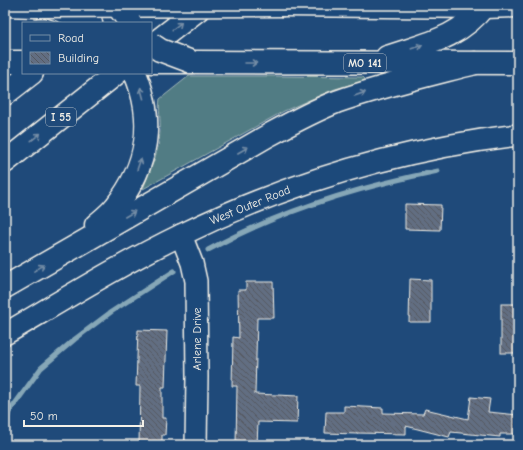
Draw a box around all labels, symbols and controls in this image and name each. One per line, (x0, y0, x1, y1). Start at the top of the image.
one-way arrow (172, 21, 183, 30)
legend (22, 22, 152, 74)
text: Road (58, 31, 84, 45)
one-way arrow (411, 43, 424, 50)
text: Building (58, 51, 99, 65)
road number: MO 141 (344, 54, 386, 72)
one-way arrow (244, 59, 257, 66)
one-way arrow (138, 87, 145, 100)
one-way arrow (353, 90, 366, 97)
road number: I 55 (46, 108, 76, 126)
one-way arrow (30, 133, 41, 142)
one-way arrow (237, 145, 249, 153)
one-way arrow (136, 159, 144, 171)
street label: West Outer Road (208, 182, 292, 228)
one-way arrow (124, 210, 136, 218)
one-way arrow (32, 263, 44, 271)
street label: Arlene Drive (190, 308, 204, 370)
scale bar (24, 402, 143, 428)
text: 50 m (30, 409, 58, 423)

